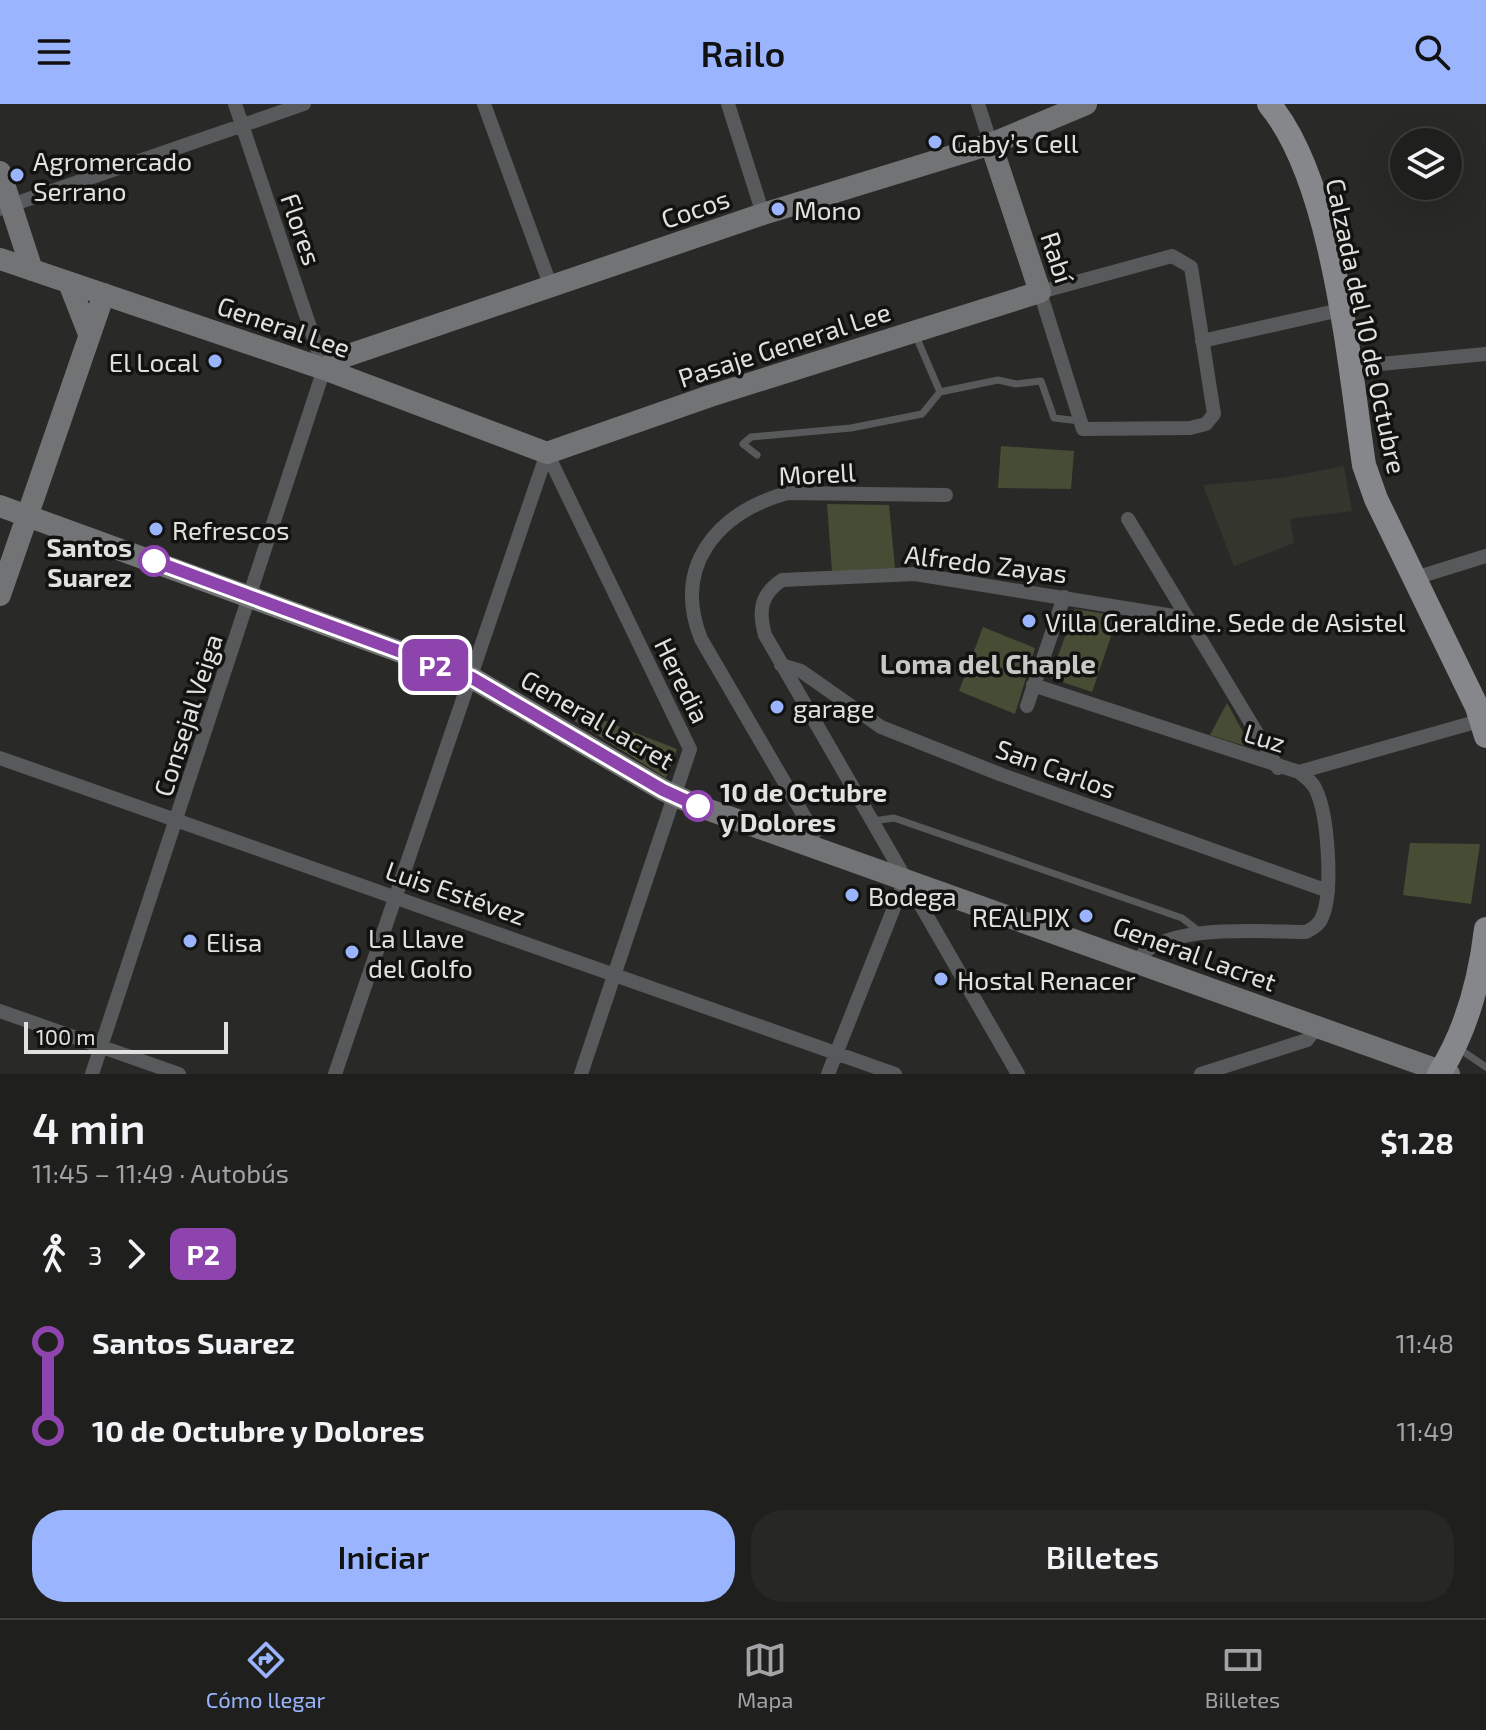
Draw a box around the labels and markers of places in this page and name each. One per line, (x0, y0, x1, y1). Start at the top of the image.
place label: Gaby’s Cell (951, 127, 1079, 158)
marker: Gaby’s Cell (926, 133, 944, 151)
place label: Agromercado Serrano (33, 145, 192, 206)
marker: Agromercado Serrano (8, 166, 26, 184)
place label: Mono (794, 194, 861, 225)
marker: Mono (769, 200, 787, 218)
place label: El Local (109, 346, 199, 377)
marker: El Local (206, 352, 224, 370)
place label: Refrescos (172, 514, 290, 545)
marker: Refrescos (147, 520, 165, 538)
place label: Santos Suarez (47, 531, 132, 592)
marker: Santos Suarez (139, 546, 169, 576)
place label: Villa Geraldine. Sede de Asistel (1045, 606, 1406, 637)
marker: Villa Geraldine. Sede de Asistel (1020, 612, 1038, 630)
place label: garage (793, 692, 875, 723)
marker: garage (768, 698, 786, 716)
place label: 10 de Octubre y Dolores (720, 776, 887, 838)
marker: 10 de Octubre y Dolores (683, 791, 713, 821)
place label: Bodega (868, 880, 956, 911)
marker: Bodega (843, 886, 861, 904)
place label: REALPIX (972, 901, 1070, 932)
marker: REALPIX (1077, 907, 1095, 925)
place label: La Llave del Golfo (368, 922, 473, 983)
place label: Elisa (206, 926, 262, 957)
marker: Elisa (181, 932, 199, 950)
marker: La Llave del Golfo (343, 943, 361, 961)
place label: Hostal Renacer (957, 964, 1136, 995)
marker: Hostal Renacer (932, 970, 950, 988)

